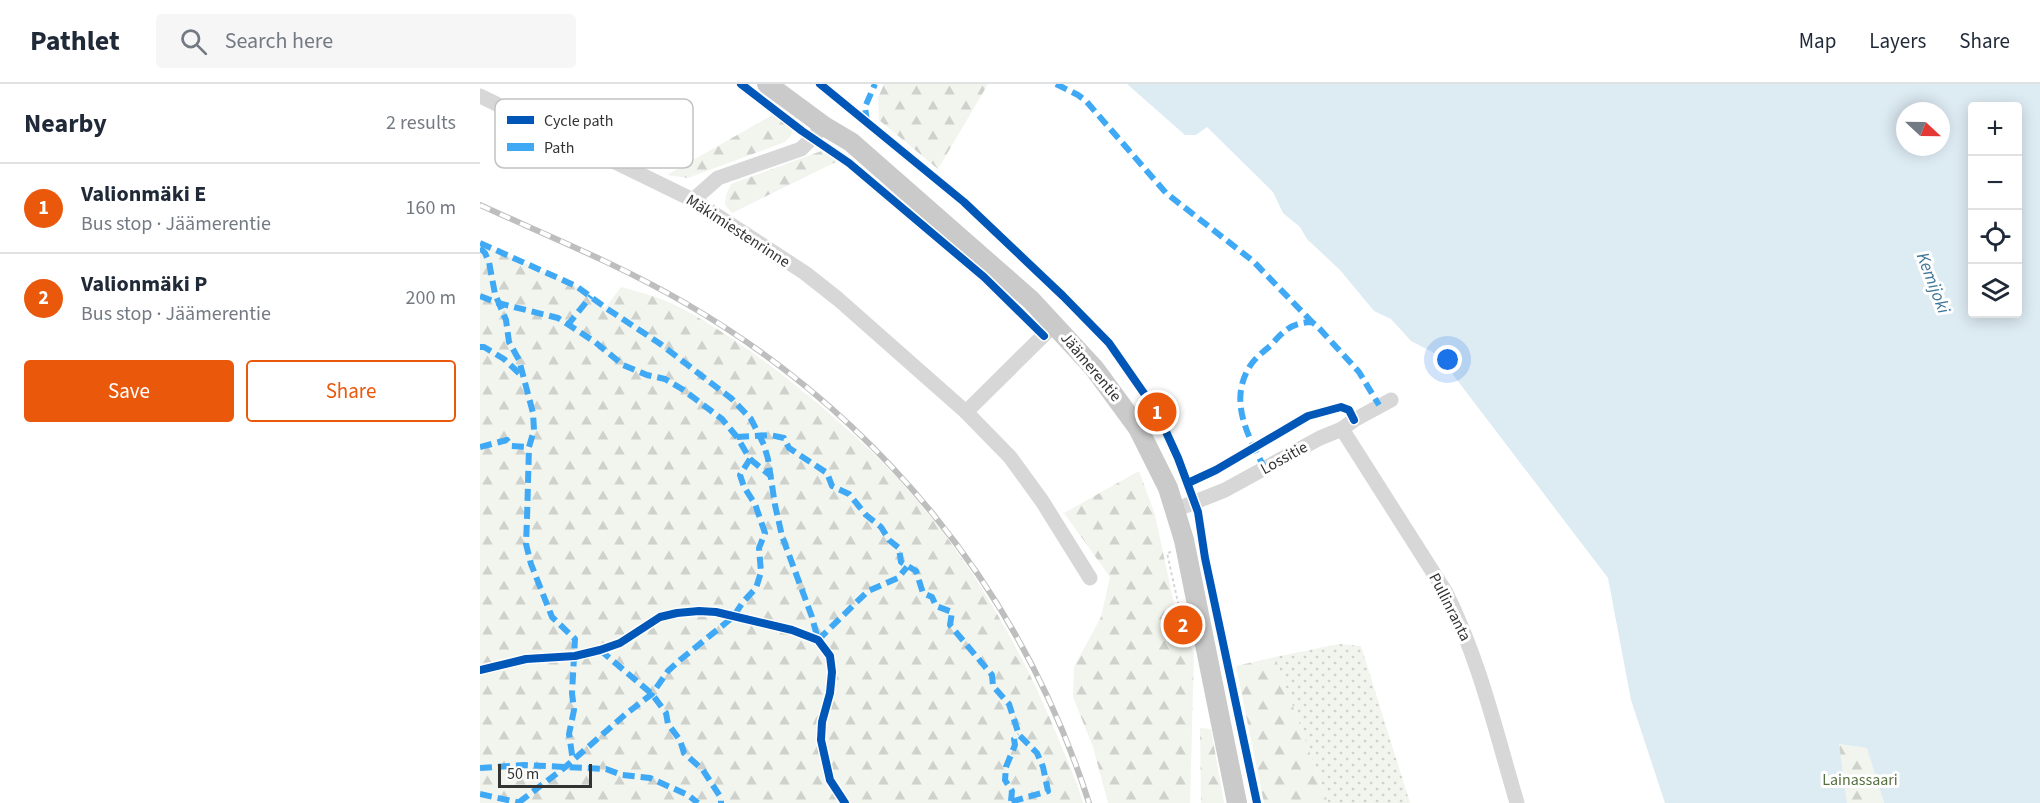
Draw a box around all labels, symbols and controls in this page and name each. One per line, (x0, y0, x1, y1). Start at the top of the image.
search box (156, 14, 576, 68)
text: Pathlet (30, 21, 120, 61)
icon: search (177, 25, 210, 58)
text: Search here (225, 25, 333, 57)
text: Map (1799, 26, 1836, 56)
text: Layers (1869, 26, 1926, 56)
text: Share (1959, 26, 2010, 56)
legend (495, 99, 693, 168)
north arrow (1896, 102, 1950, 156)
map controls (1968, 102, 2022, 318)
button: + (1968, 102, 2022, 156)
text: Nearby (24, 105, 107, 142)
text: 2 results (386, 109, 456, 137)
text: Cycle path (544, 110, 613, 132)
text: Path (544, 137, 574, 159)
button: − (1968, 156, 2022, 210)
text: Valionmäki E (81, 178, 206, 210)
street label: Mäkimiestenrinne (682, 189, 794, 273)
text: 1 (38, 194, 49, 222)
text: 160 m (406, 194, 456, 222)
text: Bus stop · Jäämerentie (81, 210, 271, 238)
button: locate (1968, 210, 2022, 264)
water label: Kemijoki (1910, 249, 1956, 318)
button: layers (1968, 264, 2022, 318)
text: Valionmäki P (81, 268, 207, 300)
text: 2 (38, 284, 49, 312)
text: 200 m (406, 284, 456, 312)
text: Bus stop · Jäämerentie (81, 300, 271, 328)
street label: Jäämerentie (1055, 328, 1127, 406)
your location (1433, 345, 1462, 374)
button: Save (24, 360, 234, 422)
button: Share (246, 360, 456, 422)
pin: 1 (1138, 390, 1176, 434)
street label: Lossitie (1256, 436, 1312, 480)
street label: Pullinranta (1423, 569, 1477, 645)
pin: 2 (1164, 602, 1202, 648)
scale bar (498, 761, 592, 788)
text: 50 m (507, 763, 539, 785)
park label: Lainassaari (1822, 769, 1898, 791)

